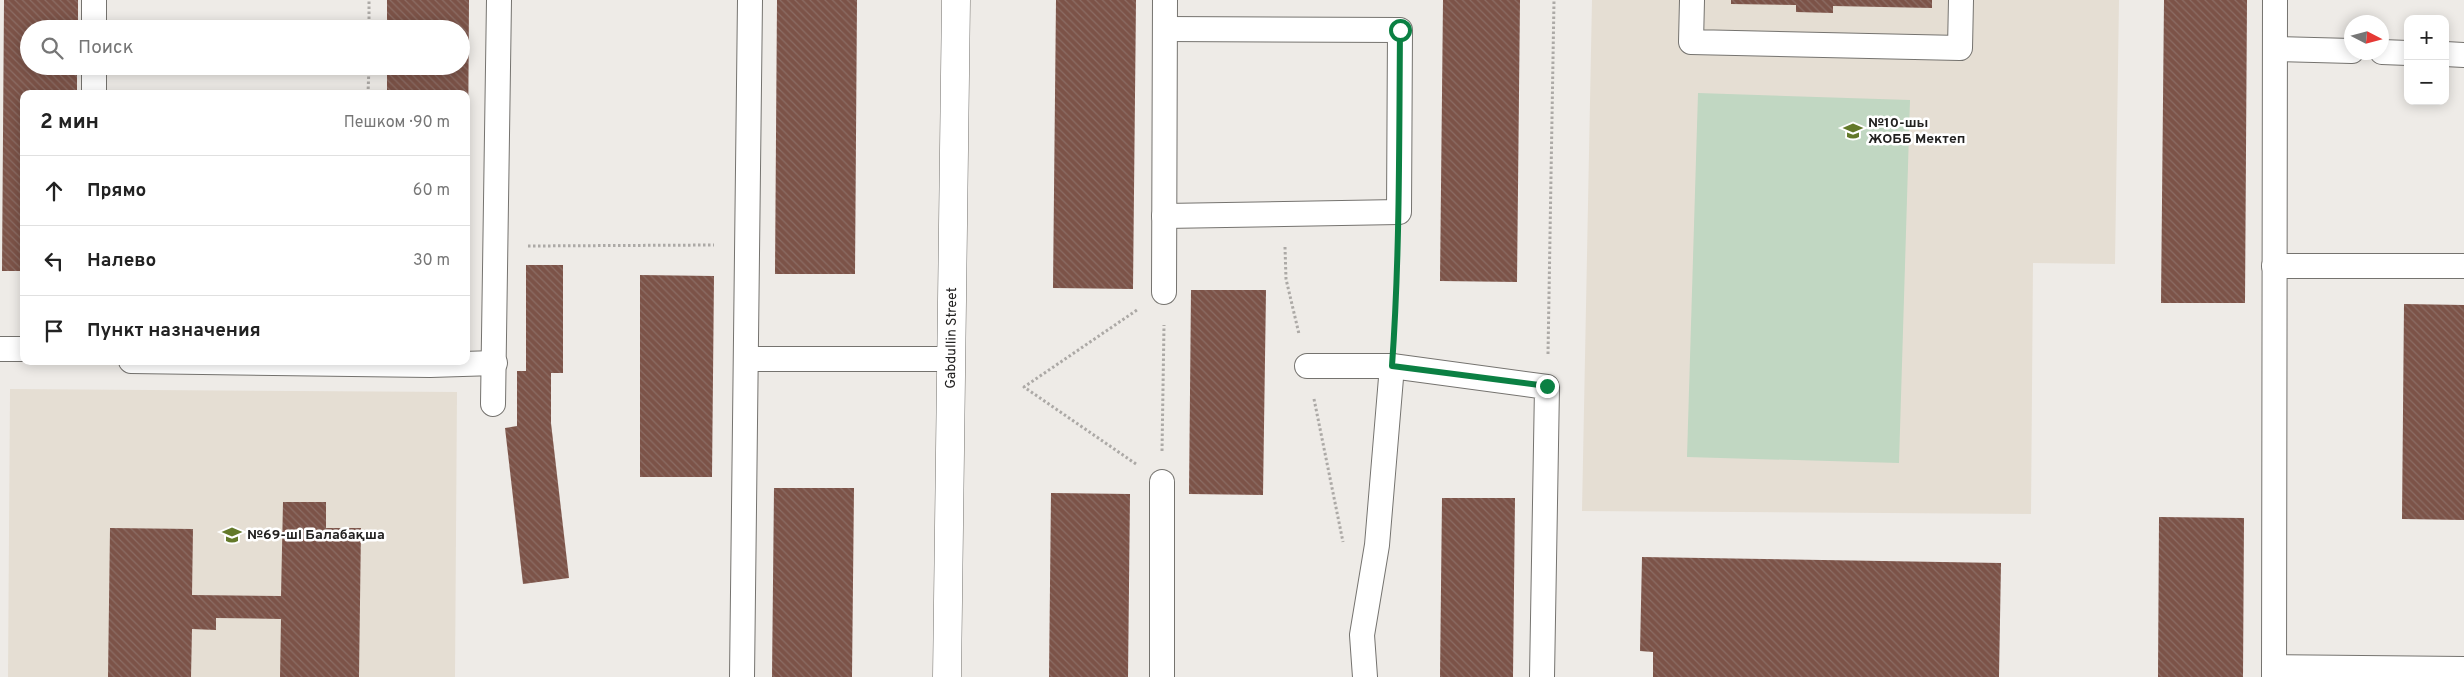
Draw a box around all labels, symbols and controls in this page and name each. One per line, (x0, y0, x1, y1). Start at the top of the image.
north arrow (2344, 15, 2389, 60)
map controls (2404, 15, 2449, 105)
button: + (2404, 15, 2449, 60)
route start (1389, 19, 1412, 42)
search box (20, 20, 470, 75)
icon: search (38, 34, 66, 62)
text: Поиск (78, 36, 134, 60)
button: − (2404, 60, 2449, 105)
text: 2 мин (40, 109, 99, 136)
text: Пешком · 90 m (344, 113, 450, 133)
place label: №10-шы ЖОББ Мектеп (1868, 115, 1965, 148)
school or university icon: №10-шы ЖОББ Мектеп (1842, 120, 1864, 142)
icon: ahead (40, 177, 68, 205)
text: Прямо (87, 179, 146, 203)
text: 60 m (413, 181, 450, 201)
icon: left (40, 247, 68, 275)
text: Налево (87, 249, 156, 273)
text: 30 m (413, 251, 450, 271)
street label: Gabdullin Street (942, 287, 961, 389)
icon: arrive (40, 317, 68, 345)
text: Пункт назначения (87, 319, 261, 343)
route end (1536, 375, 1559, 398)
school or university icon: №69-ші Балабақша (221, 524, 243, 546)
place label: №69-ші Балабақша (247, 527, 385, 544)

